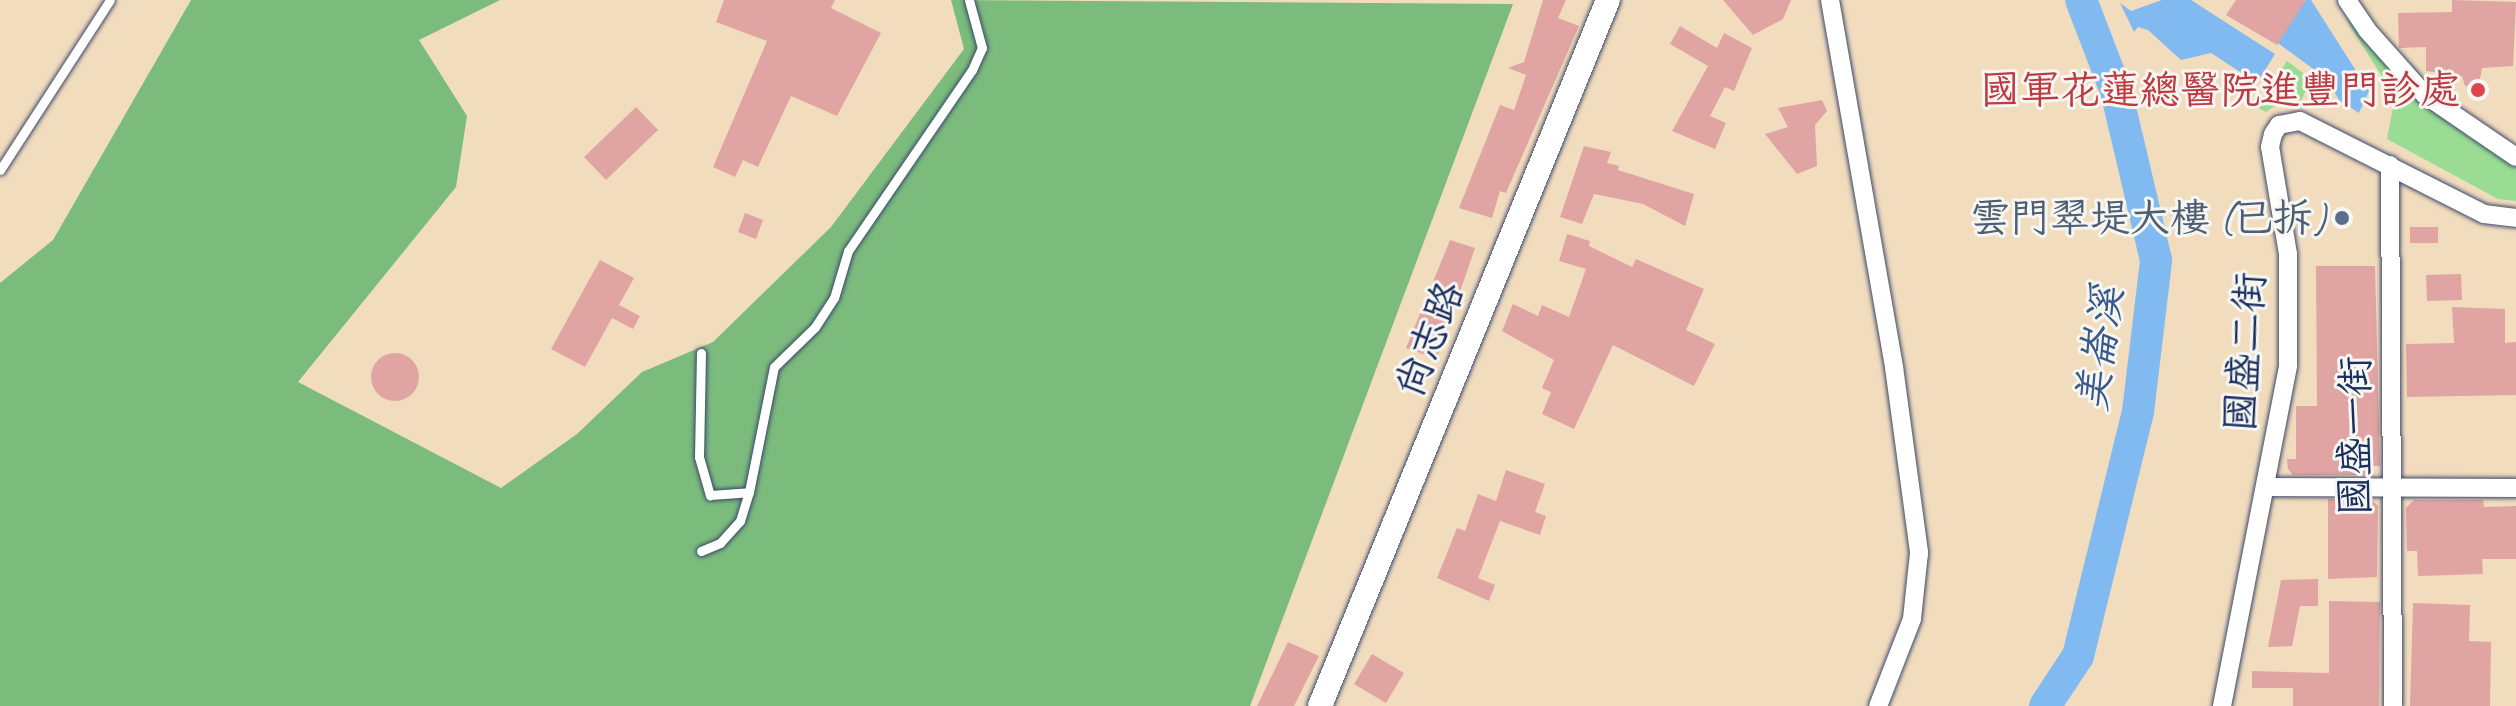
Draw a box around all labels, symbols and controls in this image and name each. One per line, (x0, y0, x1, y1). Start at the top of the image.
place label: 國軍花蓮總醫院進豐門診處 (1980, 66, 2460, 114)
marker: 國軍花蓮總醫院進豐門診處 (2467, 79, 2489, 101)
place label: 雲門翠堤大樓 (已拆) (1970, 194, 2326, 242)
marker: 雲門翠堤大樓 (已拆) (2333, 209, 2351, 227)
street label: 國盛二街 (2215, 271, 2275, 433)
street label: 尚志路 (1384, 274, 1474, 404)
water label: 美崙溪 (2066, 283, 2134, 415)
street label: 國盛一街 (2331, 356, 2379, 516)

